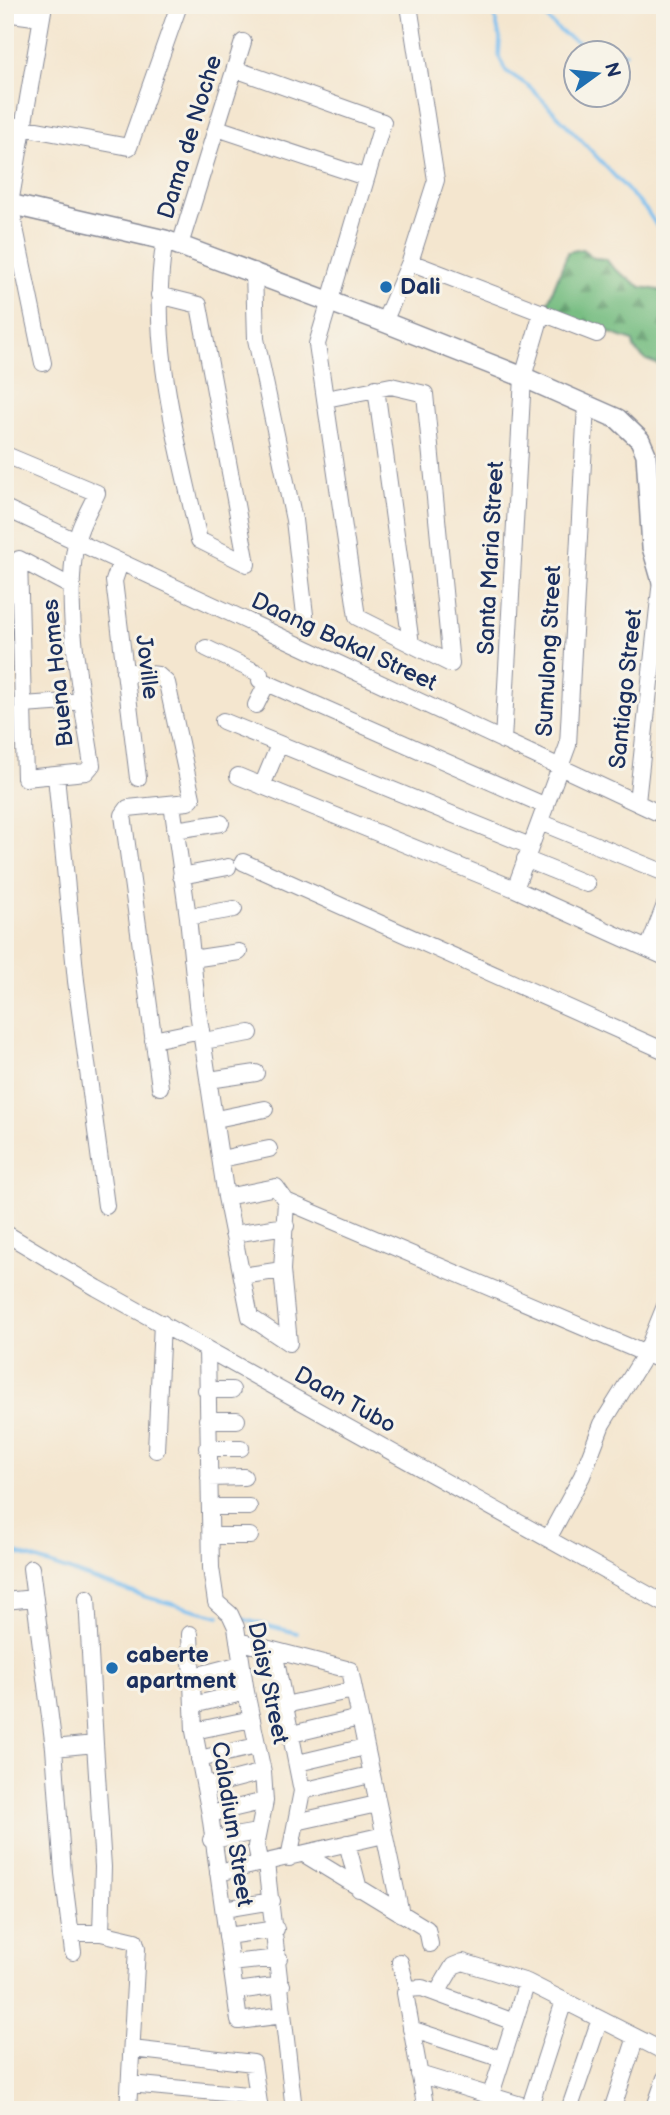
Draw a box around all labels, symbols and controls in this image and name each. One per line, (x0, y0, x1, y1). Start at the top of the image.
north arrow (562, 38, 632, 108)
street label: Dama de Noche (152, 52, 228, 222)
text: N (599, 60, 625, 80)
place label: Dali (400, 273, 441, 301)
marker: Dali (378, 279, 394, 295)
street label: Santa Maria Street (472, 460, 510, 656)
street label: Sumulong Street (531, 565, 567, 737)
street label: Daang Bakal Street (247, 587, 441, 697)
street label: Buena Homes (36, 598, 80, 748)
street label: Santiago Street (604, 608, 648, 770)
street label: Joville (129, 633, 165, 701)
street label: Daan Tubo (289, 1361, 401, 1439)
street label: Daisy Street (241, 1619, 295, 1747)
place label: caberte apartment (126, 1641, 237, 1695)
marker: caberte apartment (104, 1660, 120, 1676)
street label: Caladium Street (205, 1739, 259, 1909)

